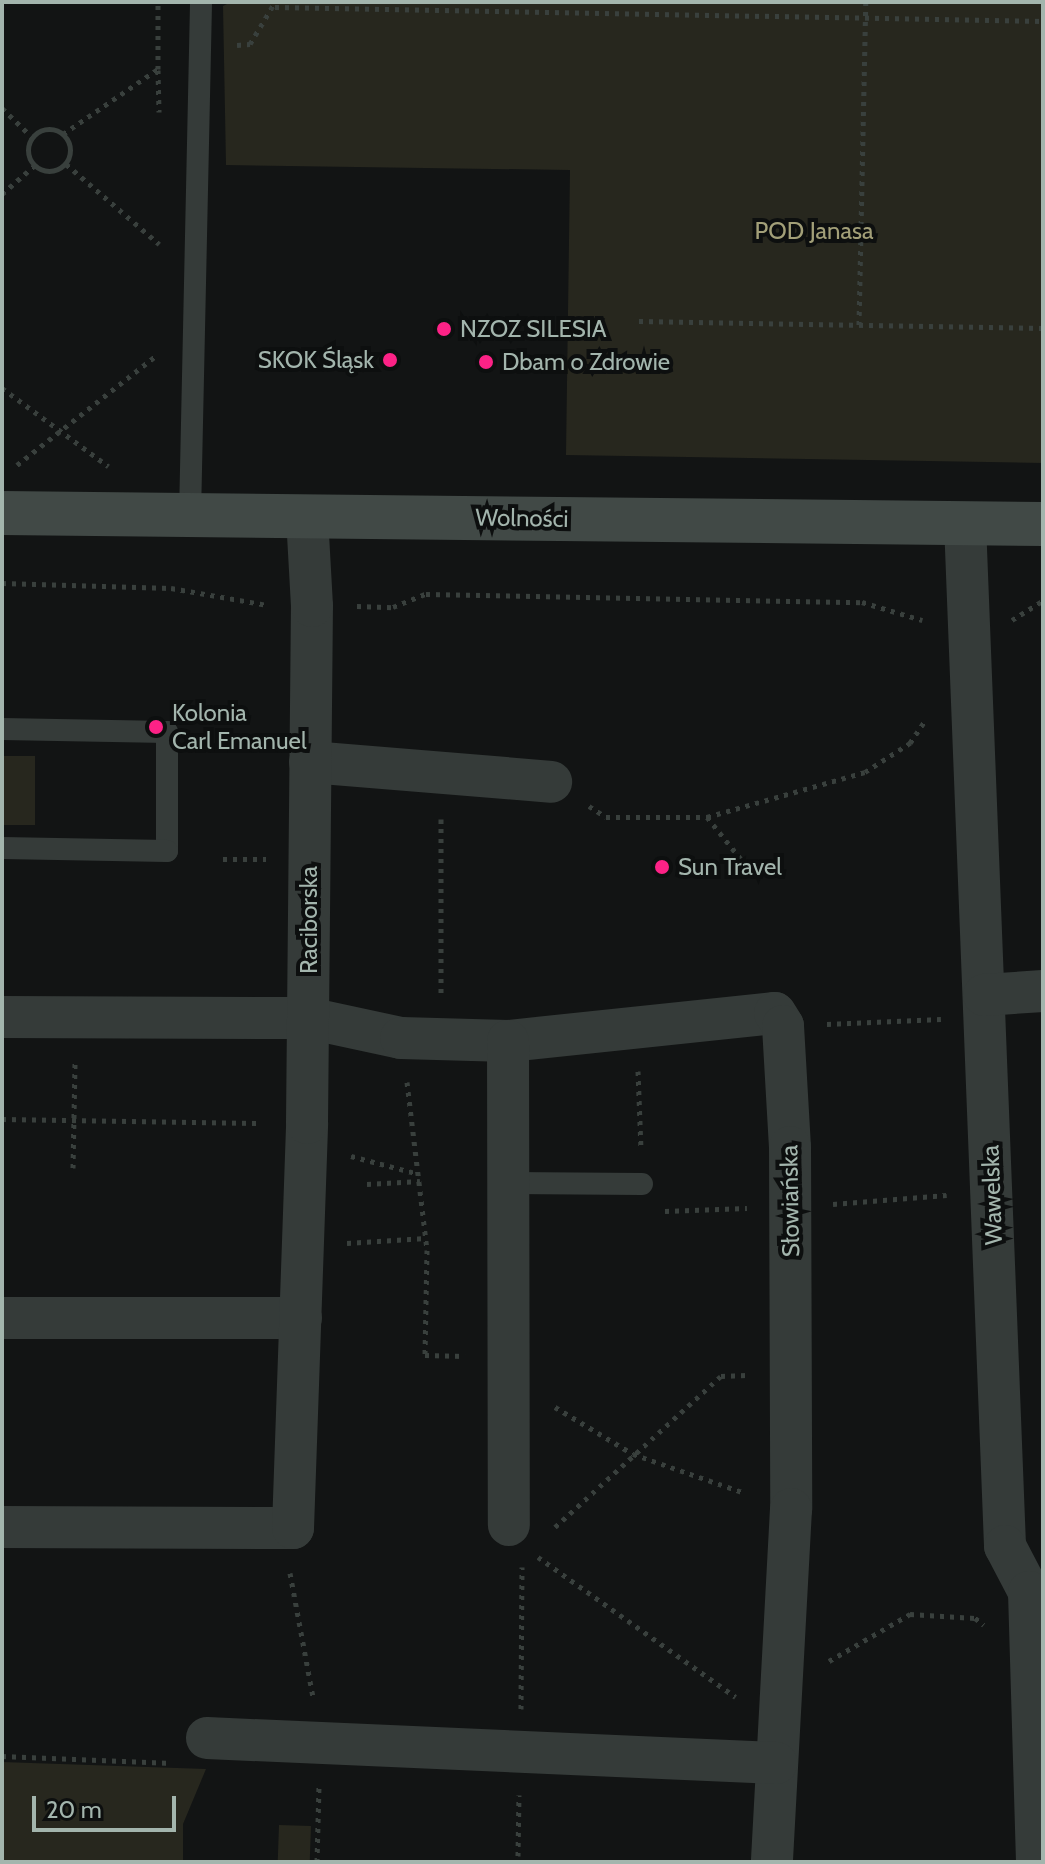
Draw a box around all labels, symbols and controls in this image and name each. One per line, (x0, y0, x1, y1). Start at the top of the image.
park label: POD Janasa (755, 217, 873, 245)
place label: NZOZ SILESIA (460, 315, 607, 343)
marker: NZOZ SILESIA (435, 320, 453, 338)
place label: SKOK Śląsk (258, 346, 374, 374)
place label: Dbam o Zdrowie (502, 348, 670, 376)
marker: SKOK Śląsk (381, 351, 399, 369)
marker: Dbam o Zdrowie (477, 353, 495, 371)
street label: Wolności (475, 503, 569, 533)
place label: Kolonia Carl Emanuel (172, 699, 307, 755)
marker: Kolonia Carl Emanuel (147, 718, 165, 736)
place label: Sun Travel (678, 853, 782, 881)
marker: Sun Travel (653, 858, 671, 876)
street label: Raciborska (295, 866, 323, 974)
street label: Wawelska (976, 1144, 1008, 1246)
street label: Słowiańska (775, 1145, 805, 1257)
scale bar (36, 1780, 180, 1830)
text: 20 m (46, 1795, 102, 1824)

